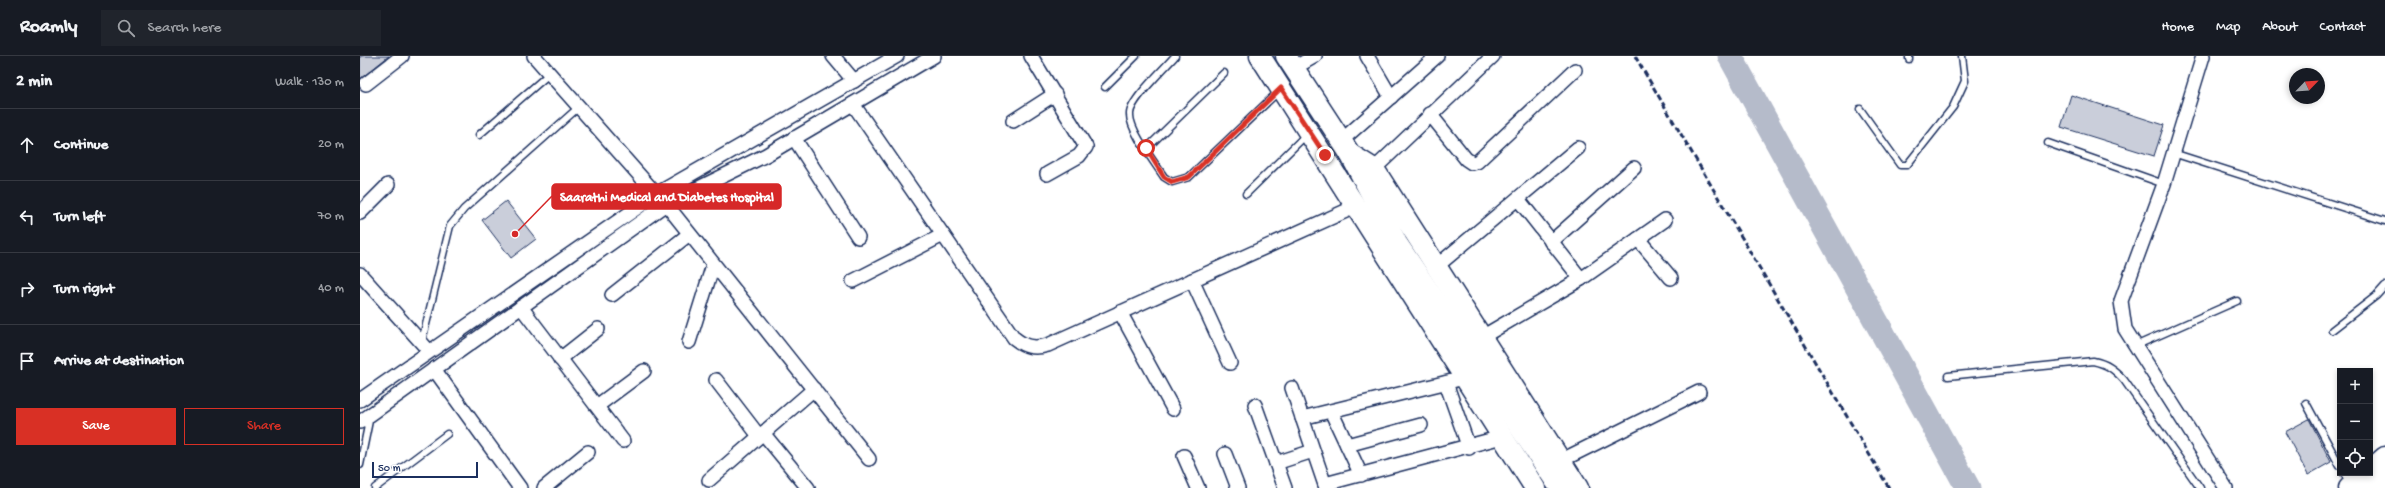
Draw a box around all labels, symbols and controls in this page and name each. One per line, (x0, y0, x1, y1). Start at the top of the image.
search box (101, 10, 381, 46)
text: Roamly (20, 16, 77, 39)
icon: search (115, 17, 137, 39)
text: Search here (147, 19, 221, 37)
text: Home (2162, 19, 2194, 36)
text: Map (2216, 19, 2240, 36)
text: About (2262, 19, 2298, 36)
text: Contact (2320, 19, 2365, 36)
north arrow (2289, 68, 2325, 104)
text: 2 min (16, 72, 52, 92)
text: Walk · 130 m (275, 75, 344, 90)
icon: ahead (16, 134, 38, 156)
text: Continue (54, 136, 108, 154)
text: 20 m (318, 137, 344, 152)
route start (1137, 139, 1155, 157)
route end (1316, 146, 1334, 164)
callout: Saarathi Medical and Diabetes Hospital (552, 184, 781, 209)
text: Saarathi Medical and Diabetes Hospital (560, 191, 774, 207)
icon: left (16, 206, 38, 228)
text: Turn left (54, 208, 105, 226)
text: 70 m (318, 209, 344, 224)
icon: right (16, 278, 38, 300)
text: Turn right (54, 280, 114, 298)
text: 40 m (318, 281, 344, 296)
icon: arrive (16, 350, 38, 372)
text: Arrive at destination (54, 352, 184, 370)
map controls (2337, 368, 2373, 476)
button: + (2337, 368, 2373, 404)
button: − (2337, 404, 2373, 440)
button: Save (16, 408, 176, 445)
button: Share (184, 408, 344, 445)
button: locate (2337, 440, 2373, 476)
scale bar (372, 460, 478, 479)
text: 50 m (378, 463, 400, 475)

